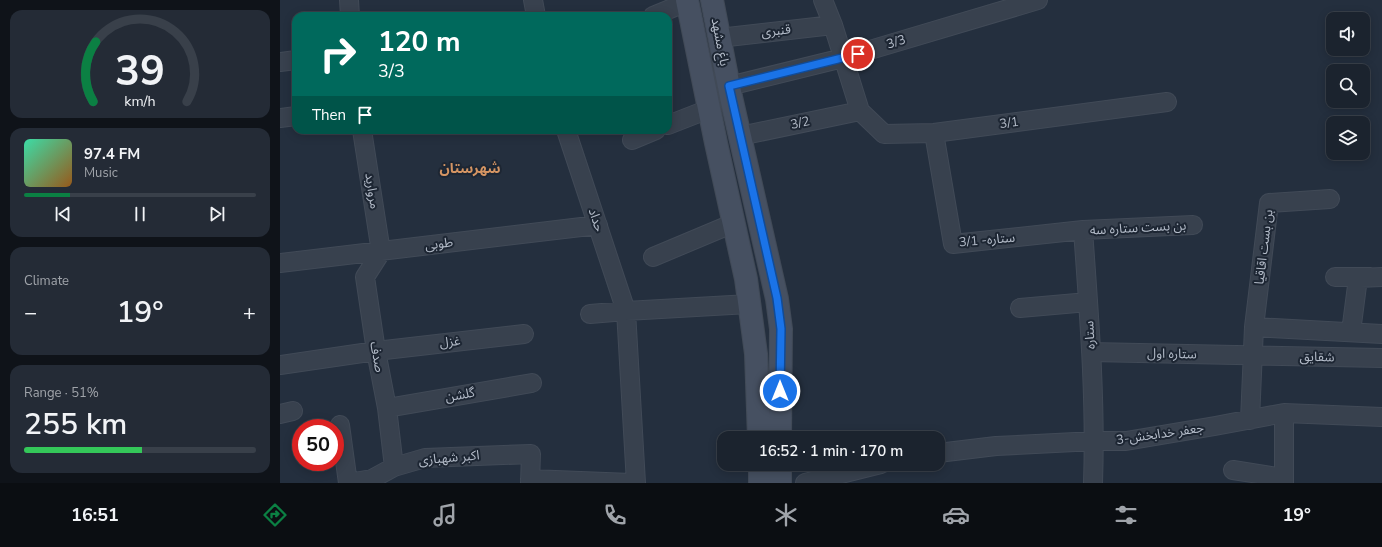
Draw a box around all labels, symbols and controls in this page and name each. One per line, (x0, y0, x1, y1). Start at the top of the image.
map controls (1326, 12, 1370, 160)
button: sound (1326, 12, 1370, 56)
street label: باغ مشهد (706, 16, 733, 68)
street label: قنبری (760, 20, 792, 42)
text: 120 m (378, 23, 461, 61)
icon: right (312, 28, 364, 80)
street label: 3/3 (884, 31, 908, 53)
pin (841, 37, 875, 71)
text: 39 (115, 43, 165, 100)
icon: arrive (847, 43, 869, 65)
text: 3/3 (378, 59, 405, 83)
button: search (1326, 64, 1370, 108)
text: km/h (124, 92, 156, 111)
icon: arrive (354, 104, 376, 126)
text: Then (312, 105, 346, 125)
street label: 3/2 (789, 112, 811, 134)
street label: 3/1 (998, 113, 1020, 133)
button: layers (1326, 116, 1370, 160)
text: 97.4 FM (84, 144, 140, 164)
district label: شهرستان (439, 159, 501, 178)
text: Music (84, 164, 118, 182)
street label: مروارید (360, 172, 384, 210)
icon: previous (52, 203, 74, 225)
icon: pause (129, 203, 151, 225)
icon: next (206, 203, 228, 225)
street label: حداد (584, 206, 608, 234)
street label: بن بست اقاقیا (1250, 208, 1278, 286)
street label: بن بست ستاره سه (1089, 216, 1187, 240)
street label: ستاره- 3/1 (958, 229, 1016, 251)
street label: طوبی (424, 233, 454, 255)
text: Climate (24, 272, 69, 290)
text: 19° (116, 292, 164, 333)
text: − (24, 298, 37, 328)
text: + (243, 298, 256, 328)
street label: ستاره (1080, 320, 1100, 350)
street label: غزل (439, 332, 462, 352)
street label: صدف (365, 340, 389, 374)
street label: ستاره اول (1147, 345, 1197, 363)
street label: شقایق (1299, 348, 1335, 366)
position arrow (759, 370, 801, 412)
street label: گلشن (444, 383, 477, 406)
text: Range · 51% (24, 384, 99, 402)
text: 255 km (24, 404, 127, 445)
speed limit sign: 50 (292, 419, 344, 471)
street label: جعفر خدابخش-3 (1115, 419, 1205, 449)
text: 16:52 · 1 min · 170 m (759, 441, 903, 461)
street label: اکبر شهبازی (418, 446, 480, 470)
icon: directions (261, 501, 289, 529)
icon: music (431, 501, 459, 529)
icon: phone (601, 501, 629, 529)
icon: climate (772, 501, 800, 529)
icon: car (942, 501, 970, 529)
icon: filters (1112, 501, 1140, 529)
text: 16:51 (71, 503, 119, 527)
text: 19° (1282, 503, 1311, 527)

